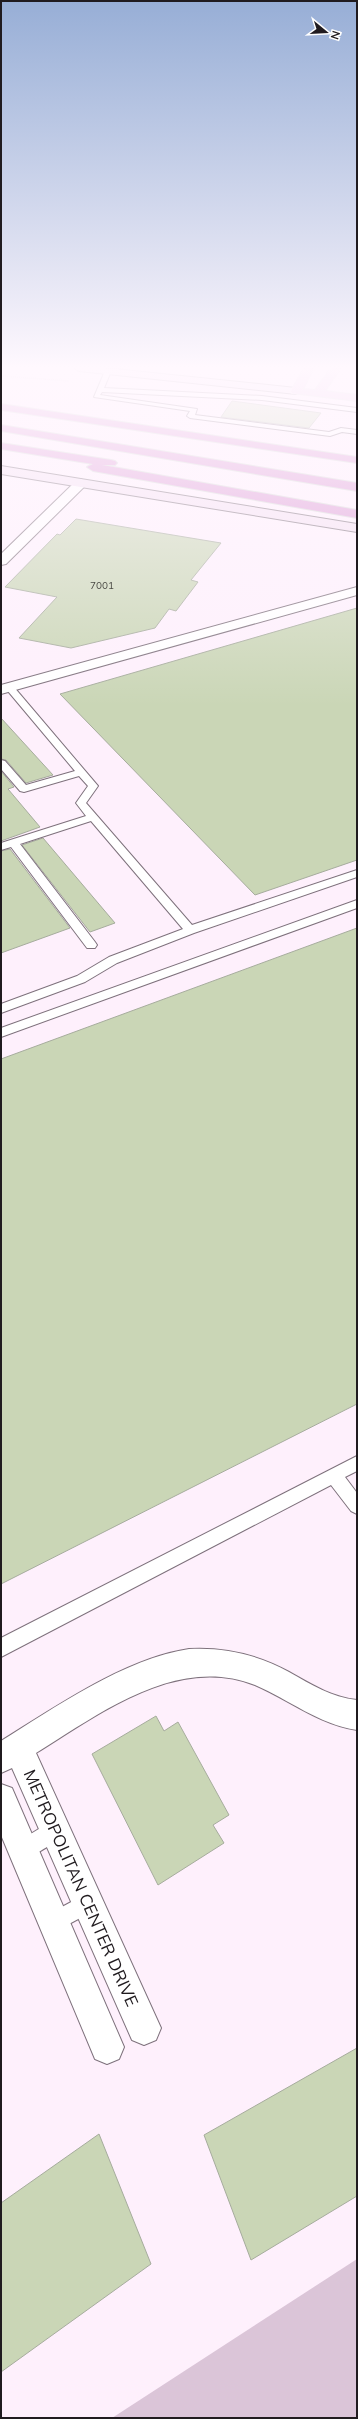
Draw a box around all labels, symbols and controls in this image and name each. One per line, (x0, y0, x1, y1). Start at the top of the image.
north arrow (306, 12, 346, 52)
text: N (328, 29, 343, 41)
house number: 7001 (90, 579, 114, 592)
street label: METROPOLITAN CENTER DRIVE (20, 1766, 143, 2010)

